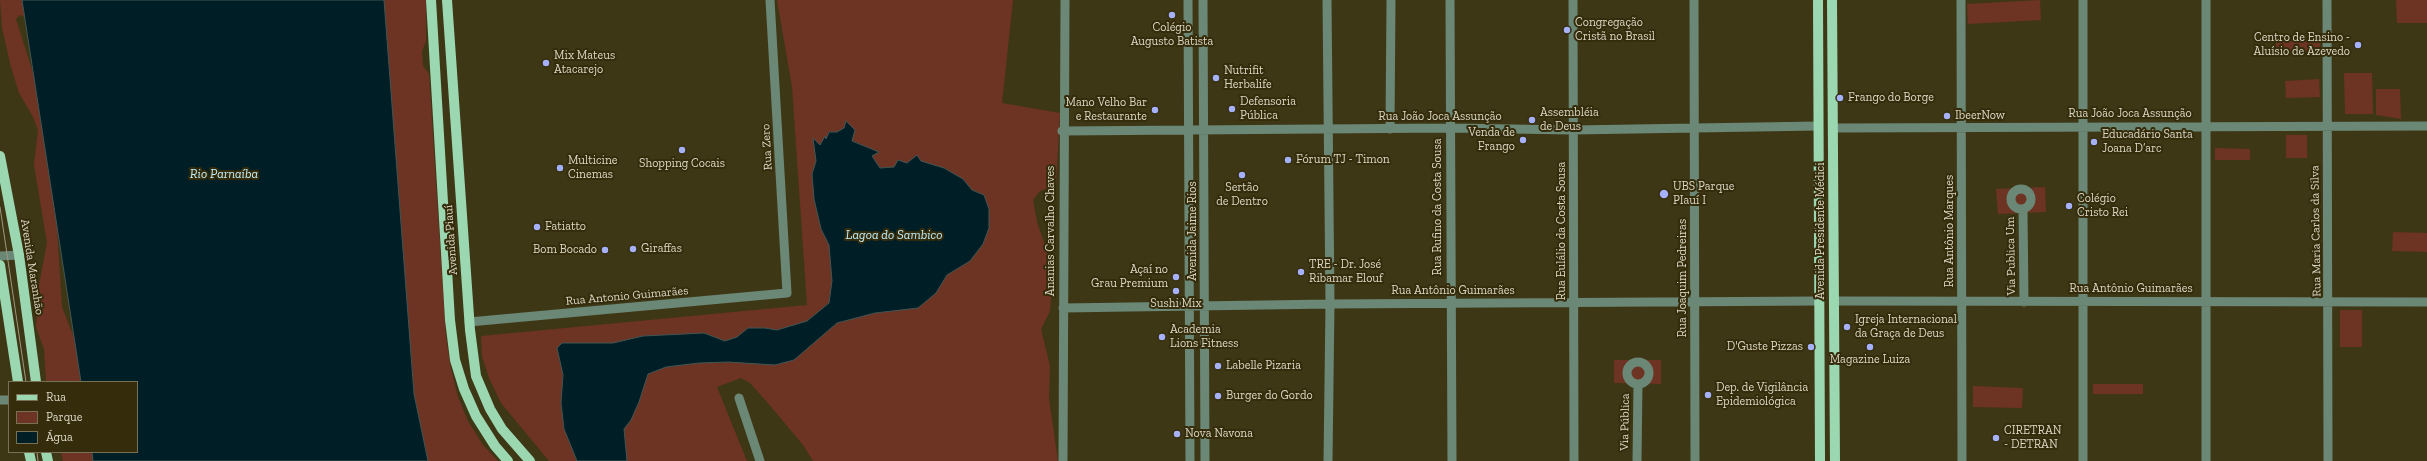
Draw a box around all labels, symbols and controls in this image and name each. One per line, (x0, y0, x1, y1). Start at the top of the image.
marker: Colégio Augusto Batista (1167, 10, 1177, 20)
place label: Congregação Cristã no Brasil (1575, 16, 1655, 44)
place label: Colégio Augusto Batista (1131, 21, 1213, 49)
marker: Congregação Cristã no Brasil (1562, 25, 1572, 35)
place label: Centro de Ensino - Aluísio de Azevedo (2253, 31, 2350, 59)
marker: Centro de Ensino - Aluísio de Azevedo (2353, 40, 2363, 50)
place label: Mix Mateus Atacarejo (554, 49, 615, 77)
marker: Mix Mateus Atacarejo (541, 58, 551, 68)
place label: Nutrifit Herbalife (1224, 64, 1272, 92)
marker: Nutrifit Herbalife (1211, 73, 1221, 83)
place label: Frango do Borge (1848, 91, 1934, 105)
marker: Frango do Borge (1835, 93, 1845, 103)
place label: Defensoria Pública (1240, 95, 1296, 123)
place label: Mano Velho Bar e Restaurante (1065, 96, 1147, 124)
marker: Defensoria Pública (1227, 104, 1237, 114)
marker: Mano Velho Bar e Restaurante (1150, 105, 1160, 115)
place label: Assembléia de Deus (1540, 106, 1599, 134)
street label: Rua João Joca Assunção (2068, 107, 2192, 121)
place label: IbeerNow (1955, 109, 2005, 123)
street label: Rua João Joca Assunção (1378, 110, 1502, 124)
marker: IbeerNow (1942, 111, 1952, 121)
marker: Assembléia de Deus (1527, 115, 1537, 125)
street label: Rua Zero (759, 123, 775, 171)
place label: Venda de Frango (1468, 126, 1515, 154)
place label: Educadário Santa Joana D’arc (2102, 128, 2193, 156)
marker: Venda de Frango (1518, 135, 1528, 145)
marker: Educadário Santa Joana D’arc (2089, 137, 2099, 147)
street label: Rua Rufino da Costa Sousa (1431, 139, 1445, 275)
marker: Shopping Cocais (677, 145, 687, 155)
place label: Fórum TJ - Timon (1296, 153, 1390, 167)
place label: Multicine Cinemas (568, 154, 617, 182)
marker: Fórum TJ - Timon (1283, 155, 1293, 165)
place label: Shopping Cocais (639, 157, 725, 171)
street label: Rua Eulálio da Costa Sousa (1555, 162, 1569, 300)
street label: Avenida Presidente Médici (1814, 162, 1828, 300)
marker: Multicine Cinemas (555, 163, 565, 173)
street label: Rua Maria Carlos da Silva (2308, 165, 2324, 297)
water label: Rio Parnaíba (190, 166, 258, 182)
street label: Ananias Carvalho Chaves (1044, 166, 1058, 296)
marker: Sertão de Dentro (1237, 170, 1247, 180)
street label: Rua Antônio Marques (1943, 175, 1957, 287)
place label: UBS Parque PIauí I (1673, 180, 1734, 208)
street label: Avenida Jaime Rios (1186, 181, 1200, 281)
place label: Sertão de Dentro (1216, 181, 1268, 209)
marker: UBS Parque PIauí I (1658, 188, 1670, 200)
place label: Colégio Cristo Rei (2077, 192, 2128, 220)
marker: Colégio Cristo Rei (2064, 201, 2074, 211)
street label: Avenida Piauí (441, 204, 461, 276)
street label: Via Publica Um (2003, 217, 2019, 295)
street label: Avenida Maranhão (17, 218, 47, 316)
street label: Rua Joaquim Pedreiras (1676, 219, 1690, 337)
place label: Fatiatto (545, 220, 586, 234)
marker: Fatiatto (532, 222, 542, 232)
water label: Lagoa do Sambico (846, 227, 942, 243)
place label: Giraffas (641, 242, 682, 256)
place label: Bom Bocado (533, 243, 597, 257)
marker: Giraffas (628, 244, 638, 254)
marker: Bom Bocado (600, 245, 610, 255)
place label: TRE - Dr. José Ribamar Elouf (1309, 258, 1383, 286)
place label: Açaí no Grau Premium (1091, 263, 1168, 291)
marker: TRE - Dr. José Ribamar Elouf (1296, 267, 1306, 277)
marker: Açaí no Grau Premium (1171, 272, 1181, 282)
street label: Rua Antônio Guimarães (2069, 282, 2193, 296)
street label: Rua Antonio Guimarães (565, 283, 689, 309)
street label: Rua Antônio Guimarães (1391, 284, 1515, 298)
marker: Sushi Mix (1171, 286, 1181, 296)
place label: Sushi Mix (1150, 297, 1202, 311)
place label: Igreja Internacional da Graça de Deus (1855, 313, 1957, 341)
marker: Igreja Internacional da Graça de Deus (1842, 322, 1852, 332)
place label: Academia Lions Fitness (1170, 323, 1238, 351)
marker: Academia Lions Fitness (1157, 332, 1167, 342)
place label: D'Guste Pizzas (1727, 340, 1803, 354)
marker: D'Guste Pizzas (1806, 342, 1816, 352)
marker: Magazine Luiza (1865, 342, 1875, 352)
place label: Magazine Luiza (1830, 353, 1910, 367)
place label: Labelle Pizaria (1226, 359, 1301, 373)
marker: Labelle Pizaria (1213, 361, 1223, 371)
legend (8, 381, 138, 453)
place label: Dep. de Vigilância Epidemiológica (1716, 381, 1808, 409)
place label: Burger do Gordo (1226, 389, 1313, 403)
text: Rua (46, 390, 66, 404)
marker: Dep. de Vigilância Epidemiológica (1703, 390, 1713, 400)
marker: Burger do Gordo (1213, 391, 1223, 401)
street label: Via Pública (1617, 393, 1633, 451)
text: Parque (46, 410, 82, 424)
place label: CIRETRAN - DETRAN (2004, 424, 2062, 452)
place label: Nova Navona (1185, 427, 1253, 441)
marker: Nova Navona (1172, 429, 1182, 439)
text: Água (46, 430, 73, 444)
marker: CIRETRAN - DETRAN (1991, 433, 2001, 443)

